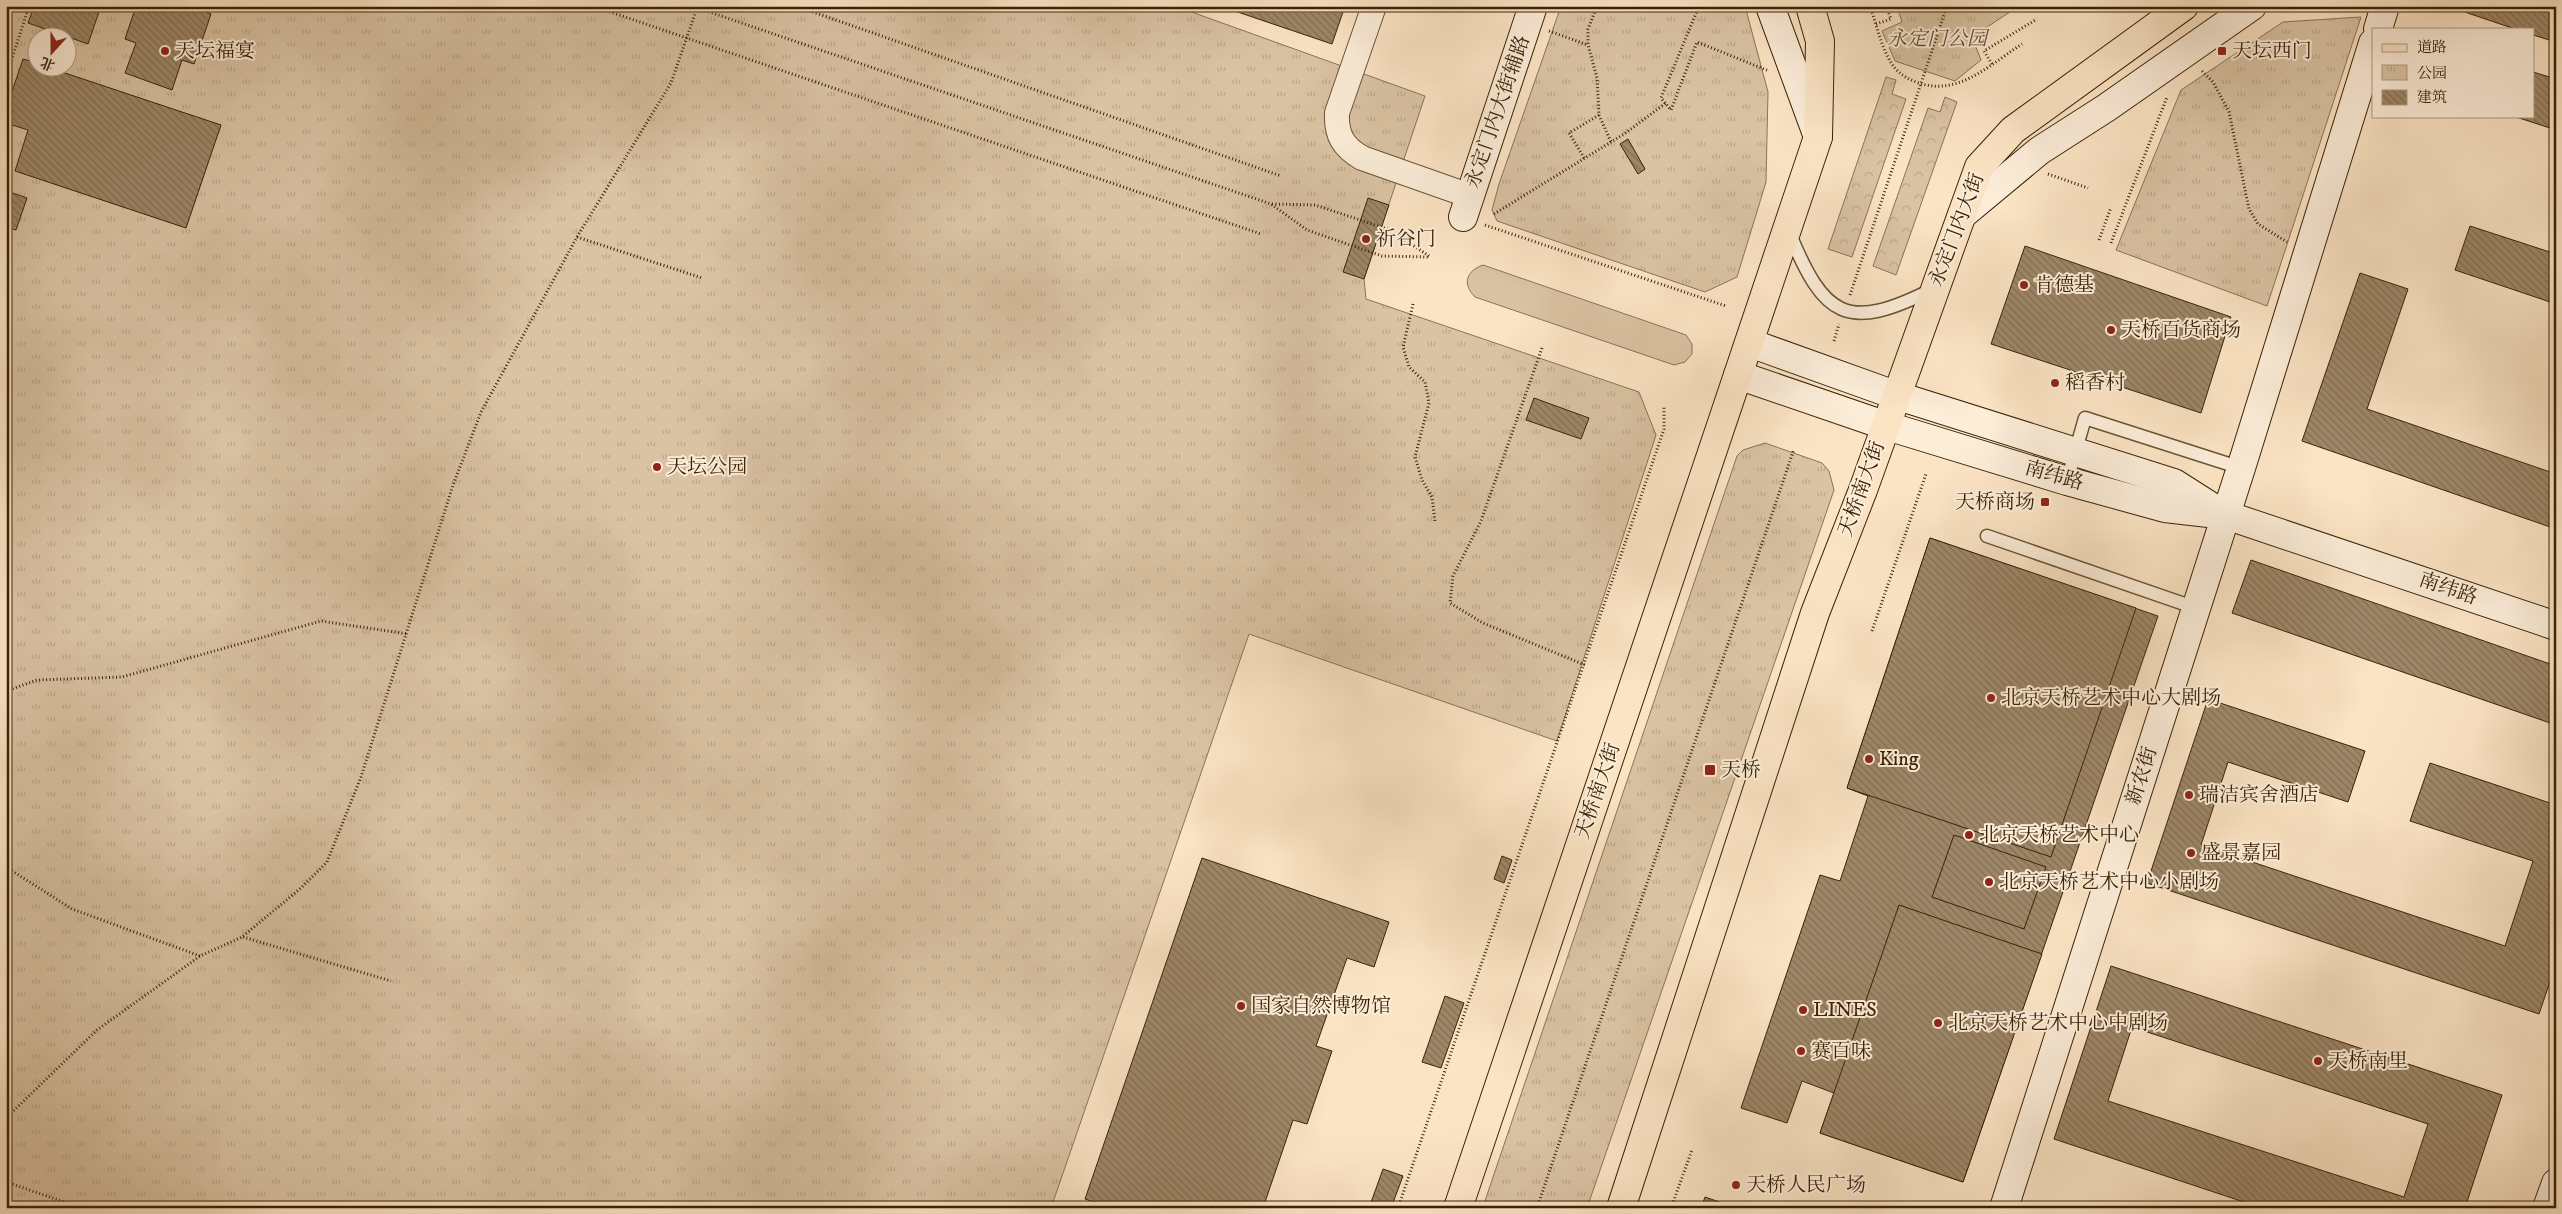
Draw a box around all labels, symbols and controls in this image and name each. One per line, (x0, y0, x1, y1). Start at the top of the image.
park label: 永定门公园 (1887, 27, 1990, 52)
north arrow (28, 28, 78, 78)
legend (2372, 28, 2534, 118)
street label: 永定门内大街辅路 (1460, 32, 1536, 192)
text: 道路 (2417, 38, 2447, 57)
place label: 天坛福宴 (175, 39, 255, 64)
place label: 天坛西门 (2232, 39, 2312, 64)
marker: 天坛福宴 (159, 45, 171, 57)
marker: 天坛西门 (2216, 45, 2228, 57)
text: 北 (38, 52, 57, 74)
text: 公园 (2417, 64, 2447, 83)
text: 建筑 (2417, 88, 2447, 107)
street label: 永定门内大街 (1924, 170, 1990, 290)
place label: 祈谷门 (1376, 227, 1436, 252)
marker: 祈谷门 (1360, 233, 1372, 245)
place label: 肯德基 (2034, 273, 2094, 298)
marker: 肯德基 (2018, 279, 2030, 291)
place label: 天桥百货商场 (2121, 318, 2241, 343)
marker: 天桥百货商场 (2105, 324, 2117, 336)
place label: 稻香村 (2065, 371, 2125, 396)
marker: 稻香村 (2049, 377, 2061, 389)
street label: 天桥南大街 (1833, 438, 1891, 540)
place label: 天坛公园 (667, 455, 747, 480)
street label: 南纬路 (2022, 456, 2086, 496)
marker: 天坛公园 (651, 461, 663, 473)
place label: 天桥商场 (1955, 490, 2035, 515)
marker: 天桥商场 (2039, 496, 2051, 508)
street label: 南纬路 (2416, 567, 2480, 611)
place label: 北京天桥艺术中心大剧场 (2001, 686, 2221, 711)
marker: 北京天桥艺术中心大剧场 (1985, 692, 1997, 704)
street label: 天桥南大街 (1570, 740, 1626, 842)
street label: 新农街 (2121, 744, 2163, 808)
place label: King (1879, 747, 1919, 772)
marker: King (1863, 753, 1875, 765)
place label: 天桥 (1721, 758, 1761, 783)
marker: 天桥 (1703, 763, 1717, 777)
place label: 瑞洁宾舍酒店 (2199, 783, 2319, 808)
marker: 瑞洁宾舍酒店 (2183, 789, 2195, 801)
place label: 北京天桥艺术中心 (1979, 823, 2139, 848)
marker: 北京天桥艺术中心 (1963, 829, 1975, 841)
place label: 盛景嘉园 (2201, 841, 2281, 866)
marker: 盛景嘉园 (2185, 847, 2197, 859)
place label: 北京天桥艺术中心小剧场 (1999, 870, 2219, 895)
marker: 北京天桥艺术中心小剧场 (1983, 876, 1995, 888)
place label: 国家自然博物馆 (1251, 994, 1391, 1019)
place label: LINES (1813, 998, 1877, 1023)
marker: 国家自然博物馆 (1235, 1000, 1247, 1012)
marker: LINES (1797, 1004, 1809, 1016)
place label: 北京天桥艺术中心中剧场 (1948, 1011, 2168, 1036)
marker: 北京天桥艺术中心中剧场 (1932, 1017, 1944, 1029)
place label: 赛百味 (1811, 1039, 1871, 1064)
marker: 赛百味 (1795, 1045, 1807, 1057)
place label: 天桥南里 (2328, 1049, 2408, 1074)
marker: 天桥南里 (2312, 1055, 2324, 1067)
place label: 天桥人民广场 (1746, 1173, 1866, 1198)
marker: 天桥人民广场 (1730, 1179, 1742, 1191)

